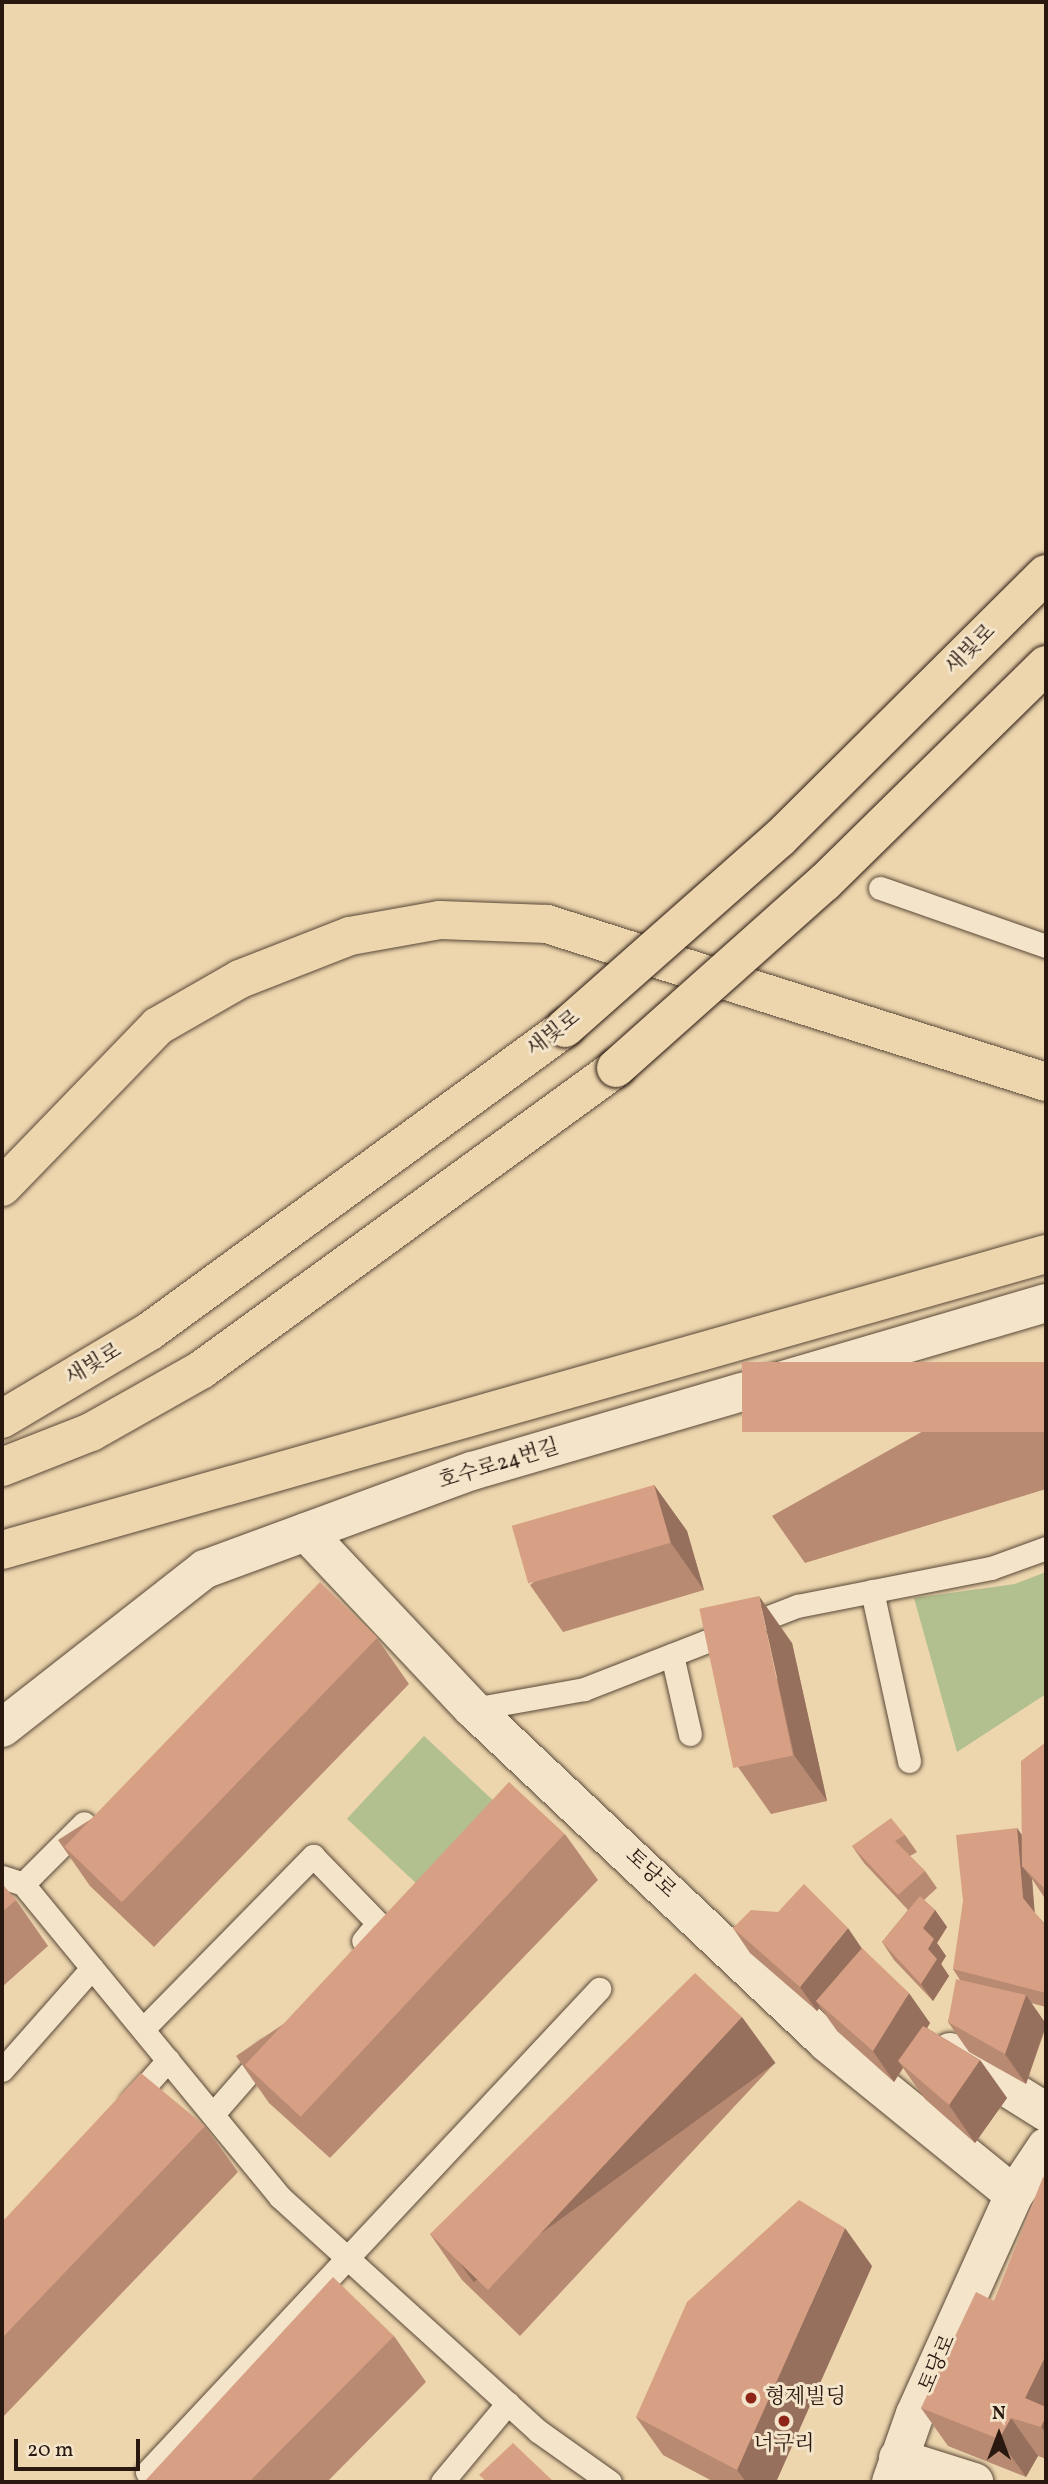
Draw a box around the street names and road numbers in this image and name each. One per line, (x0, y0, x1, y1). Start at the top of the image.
street label: 새빛로 (941, 620, 1001, 680)
street label: 새빛로 (522, 1005, 586, 1063)
street label: 새빛로 (61, 1339, 127, 1391)
street label: 호수로24번길 (436, 1435, 562, 1495)
street label: 토당로 (619, 1844, 681, 1904)
street label: 토당로 (914, 2331, 962, 2397)

